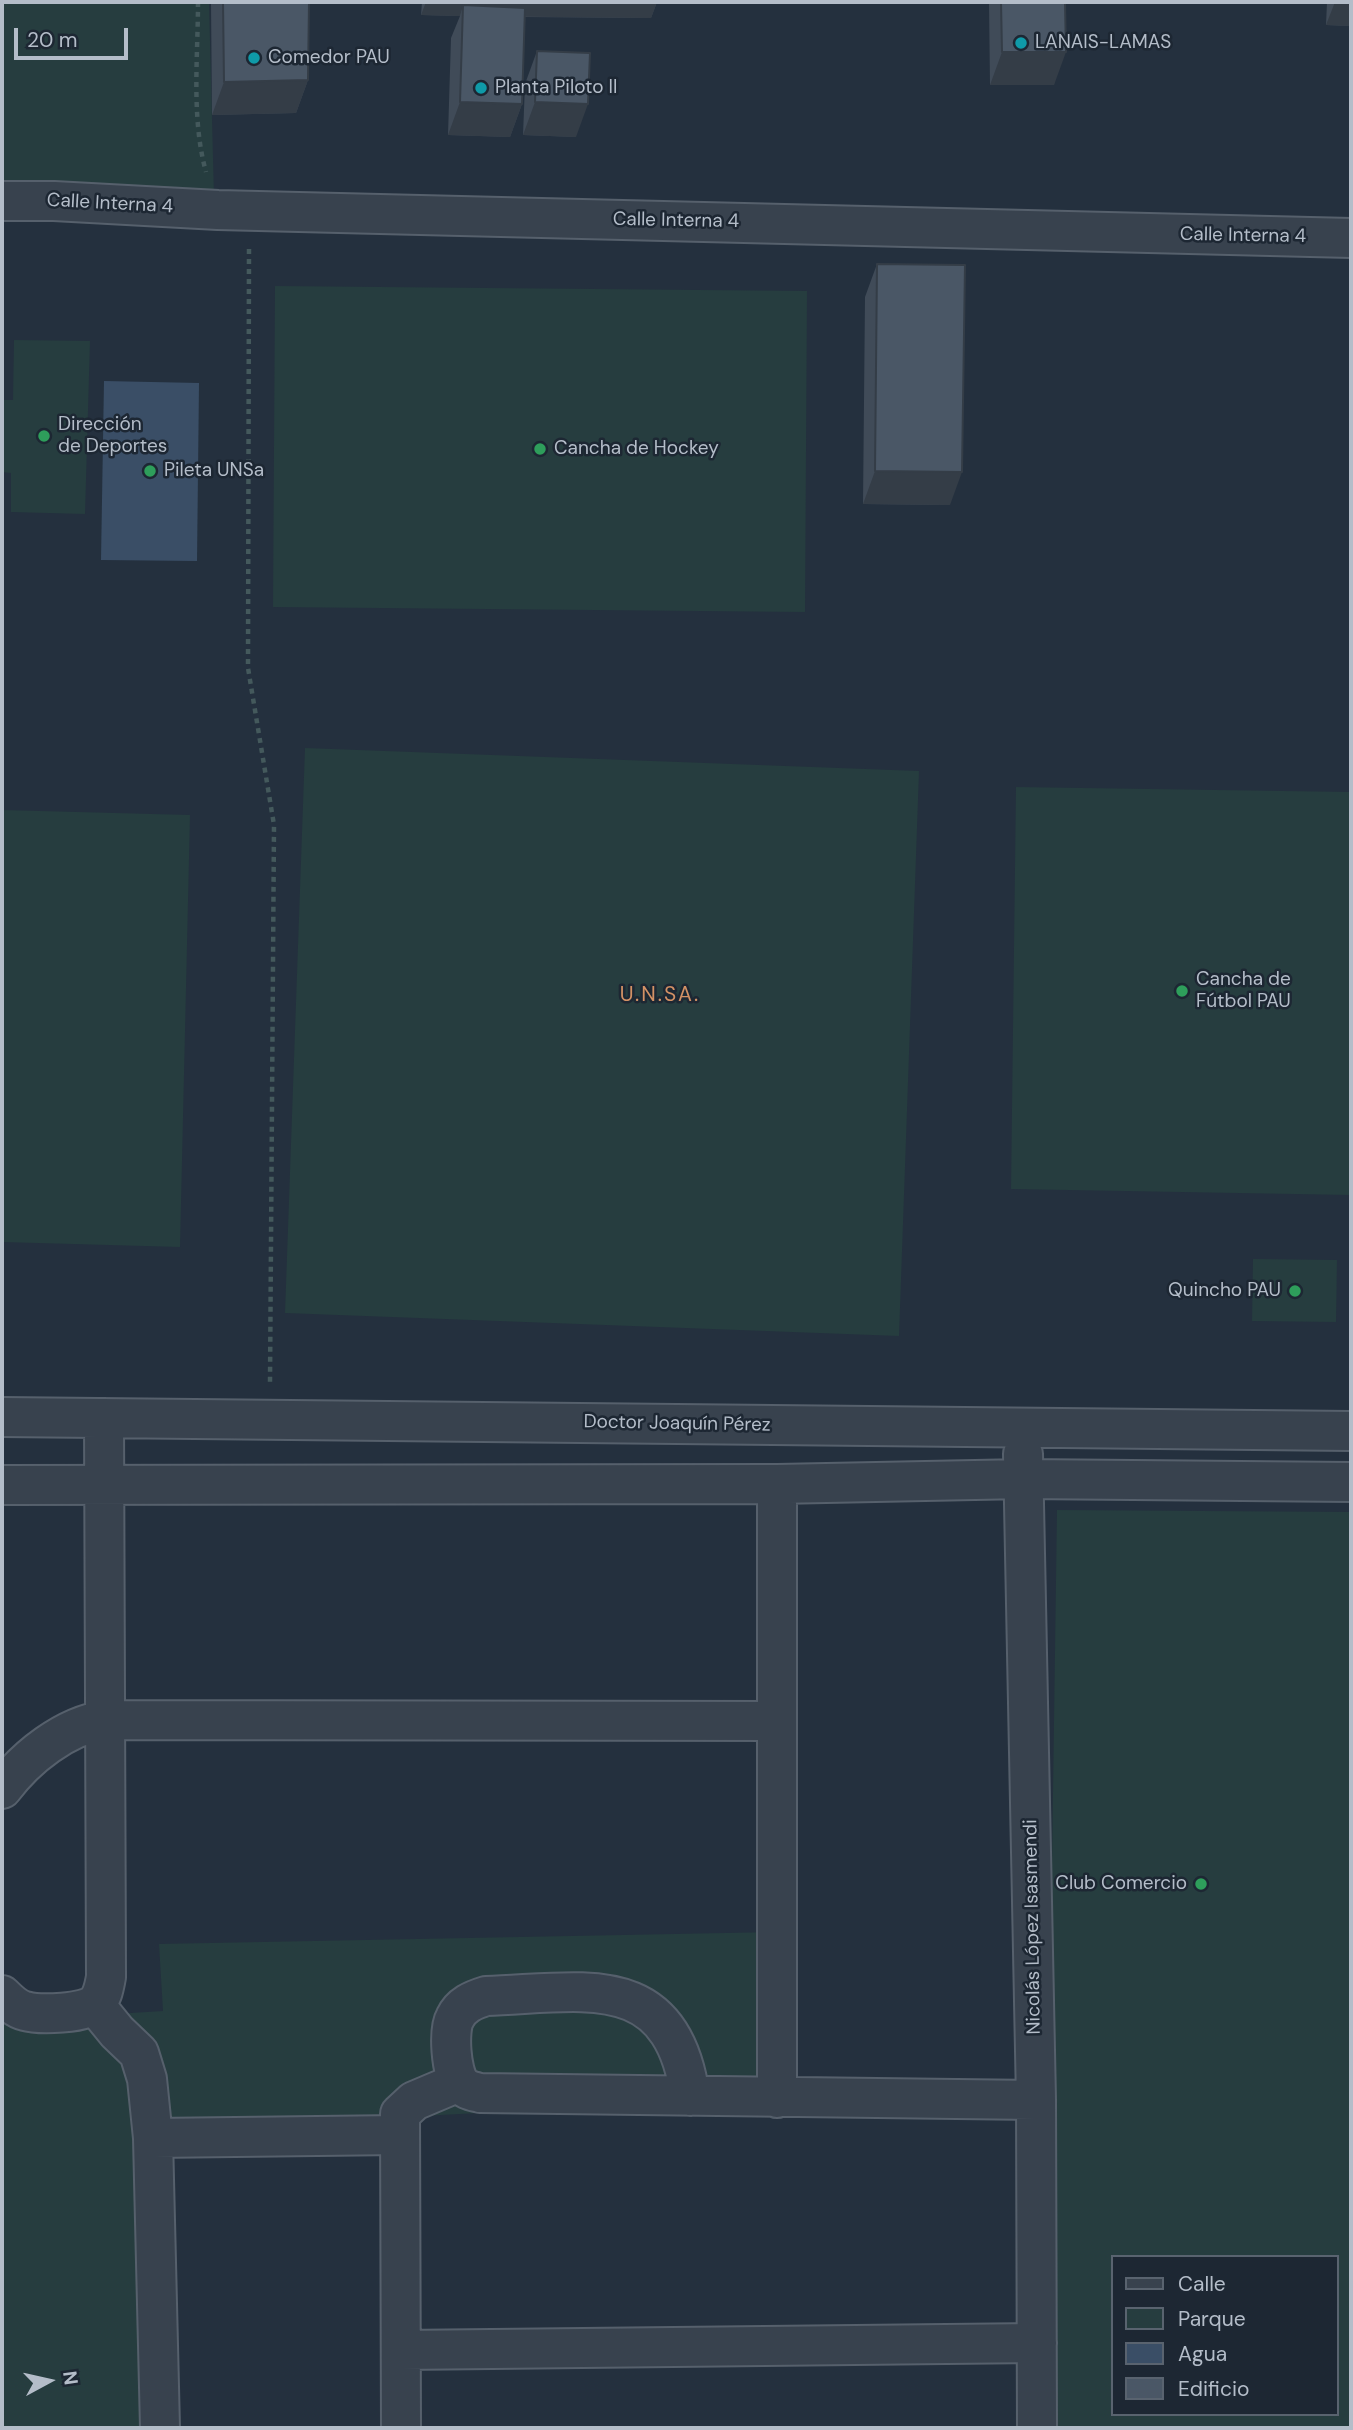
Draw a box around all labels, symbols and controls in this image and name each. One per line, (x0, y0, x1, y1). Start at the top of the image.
scale bar (18, 14, 131, 58)
text: 20 m (27, 26, 78, 54)
place label: LANAIS-LAMAS (1035, 32, 1171, 54)
marker: LANAIS-LAMAS (1013, 35, 1029, 51)
place label: Comedor PAU (268, 47, 390, 69)
marker: Comedor PAU (246, 50, 262, 66)
place label: Planta Piloto II (495, 77, 617, 99)
marker: Planta Piloto II (473, 80, 489, 96)
street label: Calle Interna 4 (46, 189, 174, 219)
street label: Calle Interna 4 (613, 208, 739, 234)
street label: Calle Interna 4 (1180, 223, 1306, 249)
place label: Dirección de Deportes (58, 414, 167, 458)
marker: Dirección de Deportes (36, 428, 52, 444)
place label: Cancha de Hockey (554, 438, 719, 460)
marker: Cancha de Hockey (532, 441, 548, 457)
place label: Pileta UNSa (164, 460, 264, 482)
marker: Pileta UNSa (142, 463, 158, 479)
place label: Cancha de Fútbol PAU (1196, 969, 1291, 1013)
district label: U.N.SA. (621, 982, 699, 1008)
marker: Cancha de Fútbol PAU (1174, 983, 1190, 999)
place label: Quincho PAU (1168, 1280, 1281, 1302)
marker: Quincho PAU (1287, 1283, 1303, 1299)
street label: Doctor Joaquín Pérez (583, 1411, 771, 1437)
street label: Nicolás López Isasmendi (1020, 1819, 1046, 2035)
place label: Club Comercio (1055, 1873, 1187, 1895)
marker: Club Comercio (1193, 1876, 1209, 1892)
legend (1112, 2255, 1339, 2416)
text: Calle (1178, 2270, 1226, 2298)
text: Parque (1178, 2305, 1246, 2333)
text: Agua (1178, 2340, 1227, 2368)
north arrow (14, 2346, 84, 2416)
text: N (57, 2369, 84, 2387)
text: Edificio (1178, 2375, 1249, 2403)

